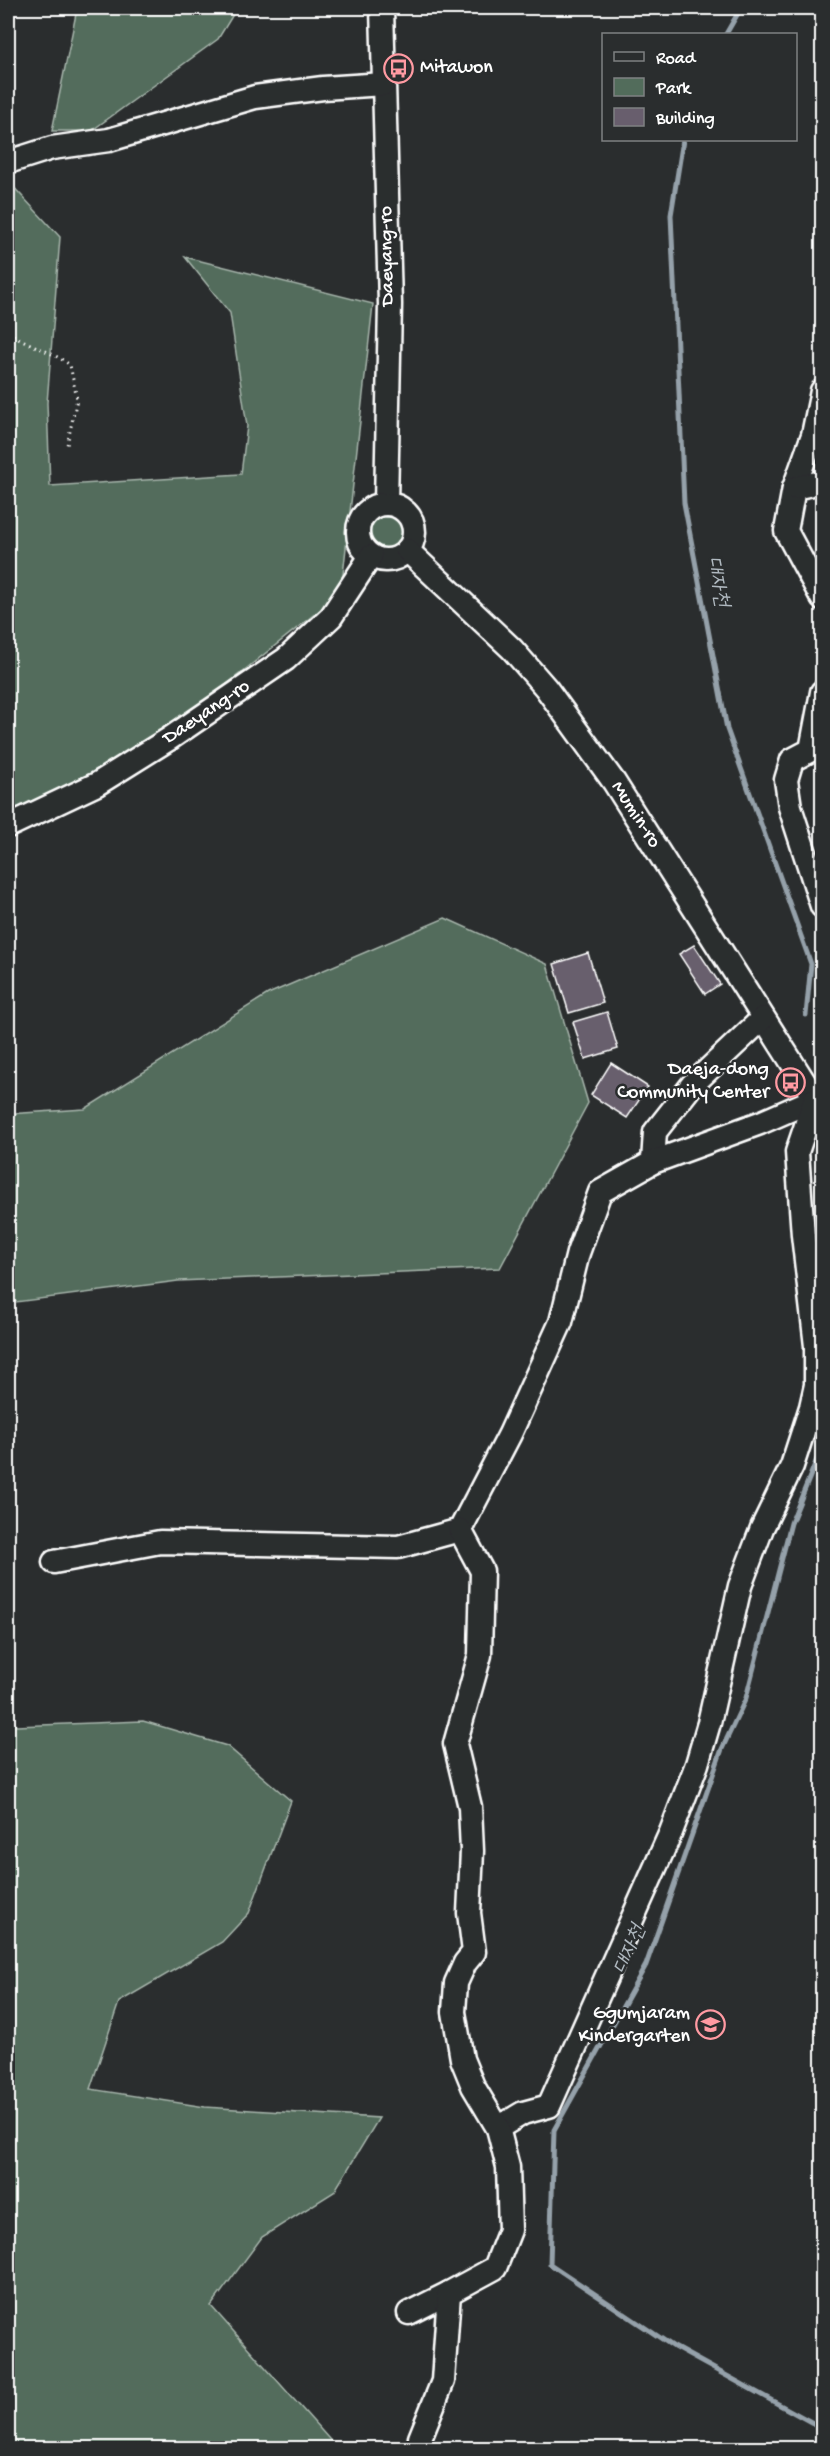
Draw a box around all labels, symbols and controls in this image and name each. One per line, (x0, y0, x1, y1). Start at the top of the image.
legend (602, 33, 797, 141)
text: Road (656, 49, 697, 70)
bus stop icon: Mitawon (383, 52, 415, 84)
place label: Mitawon (420, 57, 493, 80)
text: Park (655, 79, 692, 100)
text: Building (655, 109, 715, 130)
street label: Daeyang-ro (376, 206, 400, 308)
water label: 대자천 (699, 555, 734, 611)
street label: Daeyang-ro (157, 675, 255, 752)
street label: Mumin-ro (605, 777, 665, 853)
place label: Daeja-dong Community Center (617, 1059, 771, 1105)
bus stop icon: Daeja-dong Community Center (774, 1066, 806, 1098)
water label: 대자천 (610, 1920, 653, 1978)
place label: Ggumjaram Kindergarten (578, 2003, 690, 2049)
school or university icon: Ggumjaram Kindergarten (695, 2009, 727, 2041)

